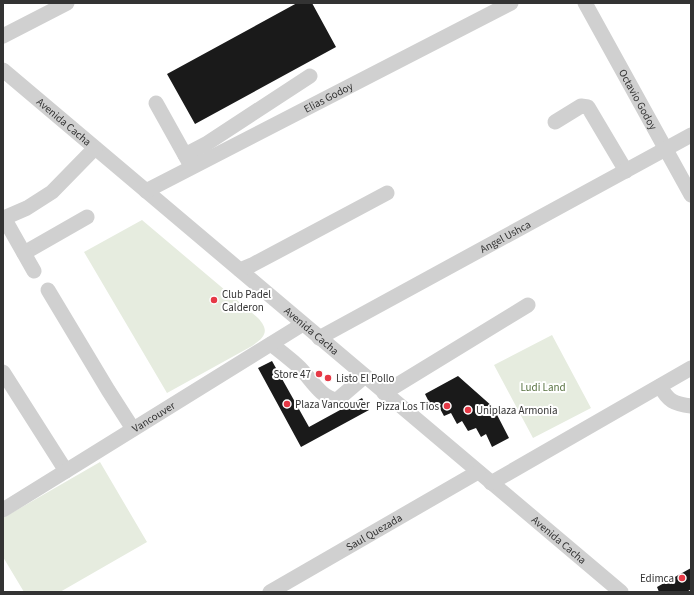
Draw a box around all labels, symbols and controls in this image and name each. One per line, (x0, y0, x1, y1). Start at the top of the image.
street label: Octavio Godoy (615, 66, 661, 133)
street label: Elias Godoy (301, 79, 356, 117)
street label: Avenida Cacha (33, 95, 94, 150)
street label: Angel Ushca (477, 217, 534, 257)
place label: Club Padel Calderon (222, 287, 271, 315)
marker: Club Padel Calderon (209, 295, 219, 305)
street label: Avenida Cacha (281, 304, 342, 359)
place label: Store 47 (274, 367, 311, 382)
marker: Store 47 (314, 369, 324, 379)
place label: Listo El Pollo (336, 371, 395, 386)
marker: Listo El Pollo (323, 373, 333, 383)
park label: Ludi Land (520, 380, 566, 395)
place label: Plaza Vancouver (295, 397, 370, 412)
street label: Vancouver (129, 398, 178, 436)
marker: Plaza Vancouver (282, 399, 292, 409)
place label: Pizza Los Tios (376, 399, 439, 414)
marker: Pizza Los Tios (442, 401, 452, 411)
place label: Uniplaza Armonia (476, 403, 558, 418)
marker: Uniplaza Armonia (463, 405, 473, 415)
street label: Saul Quezada (343, 510, 405, 555)
street label: Avenida Cacha (528, 513, 589, 568)
place label: Edimca (640, 571, 674, 586)
marker: Edimca (677, 573, 687, 583)

